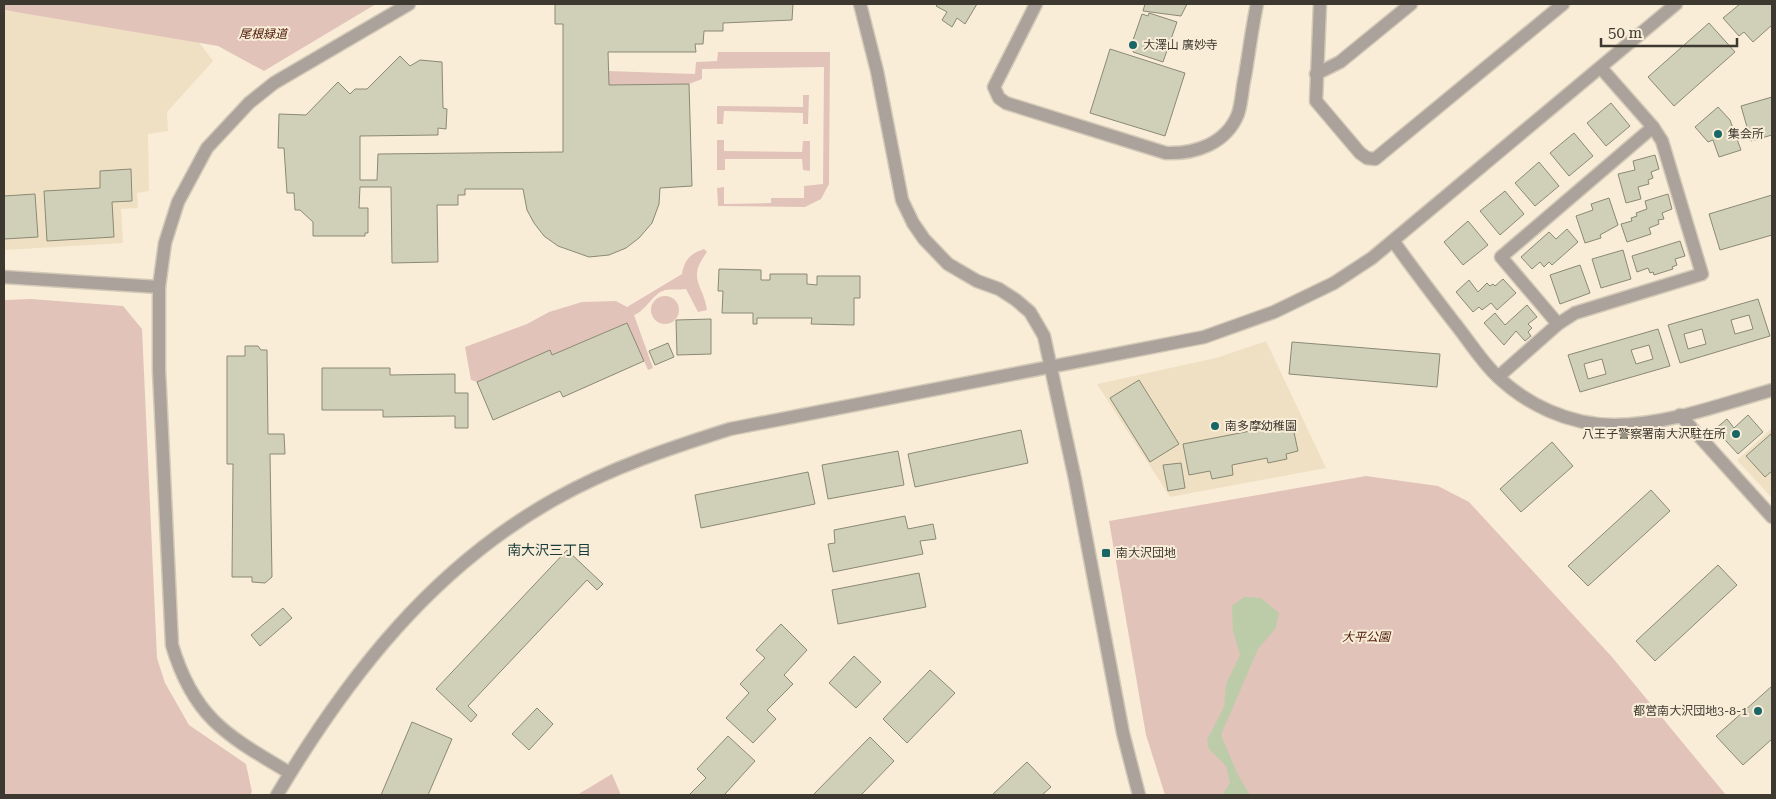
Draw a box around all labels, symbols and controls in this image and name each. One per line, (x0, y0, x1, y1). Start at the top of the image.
scale bar (1601, 15, 1737, 47)
text: 50 m (1608, 24, 1643, 42)
park label: 尾根緑道 (239, 27, 289, 41)
place label: 大澤山 廣妙寺 (1143, 38, 1218, 52)
marker: 大澤山 廣妙寺 (1127, 39, 1139, 51)
place label: 集会所 (1728, 127, 1764, 141)
marker: 集会所 (1712, 128, 1724, 140)
place label: 南多摩幼稚園 (1225, 419, 1297, 433)
marker: 南多摩幼稚園 (1209, 420, 1221, 432)
place label: 八王子警察署南大沢駐在所 (1582, 427, 1726, 441)
marker: 八王子警察署南大沢駐在所 (1730, 428, 1742, 440)
district label: 南大沢三丁目 (507, 542, 591, 558)
place label: 南大沢団地 (1116, 546, 1176, 560)
marker: 南大沢団地 (1100, 547, 1112, 559)
park label: 大平公園 (1342, 630, 1392, 644)
place label: 都営南大沢団地3-8-1 (1633, 704, 1748, 718)
marker: 都営南大沢団地3-8-1 (1752, 705, 1764, 717)

